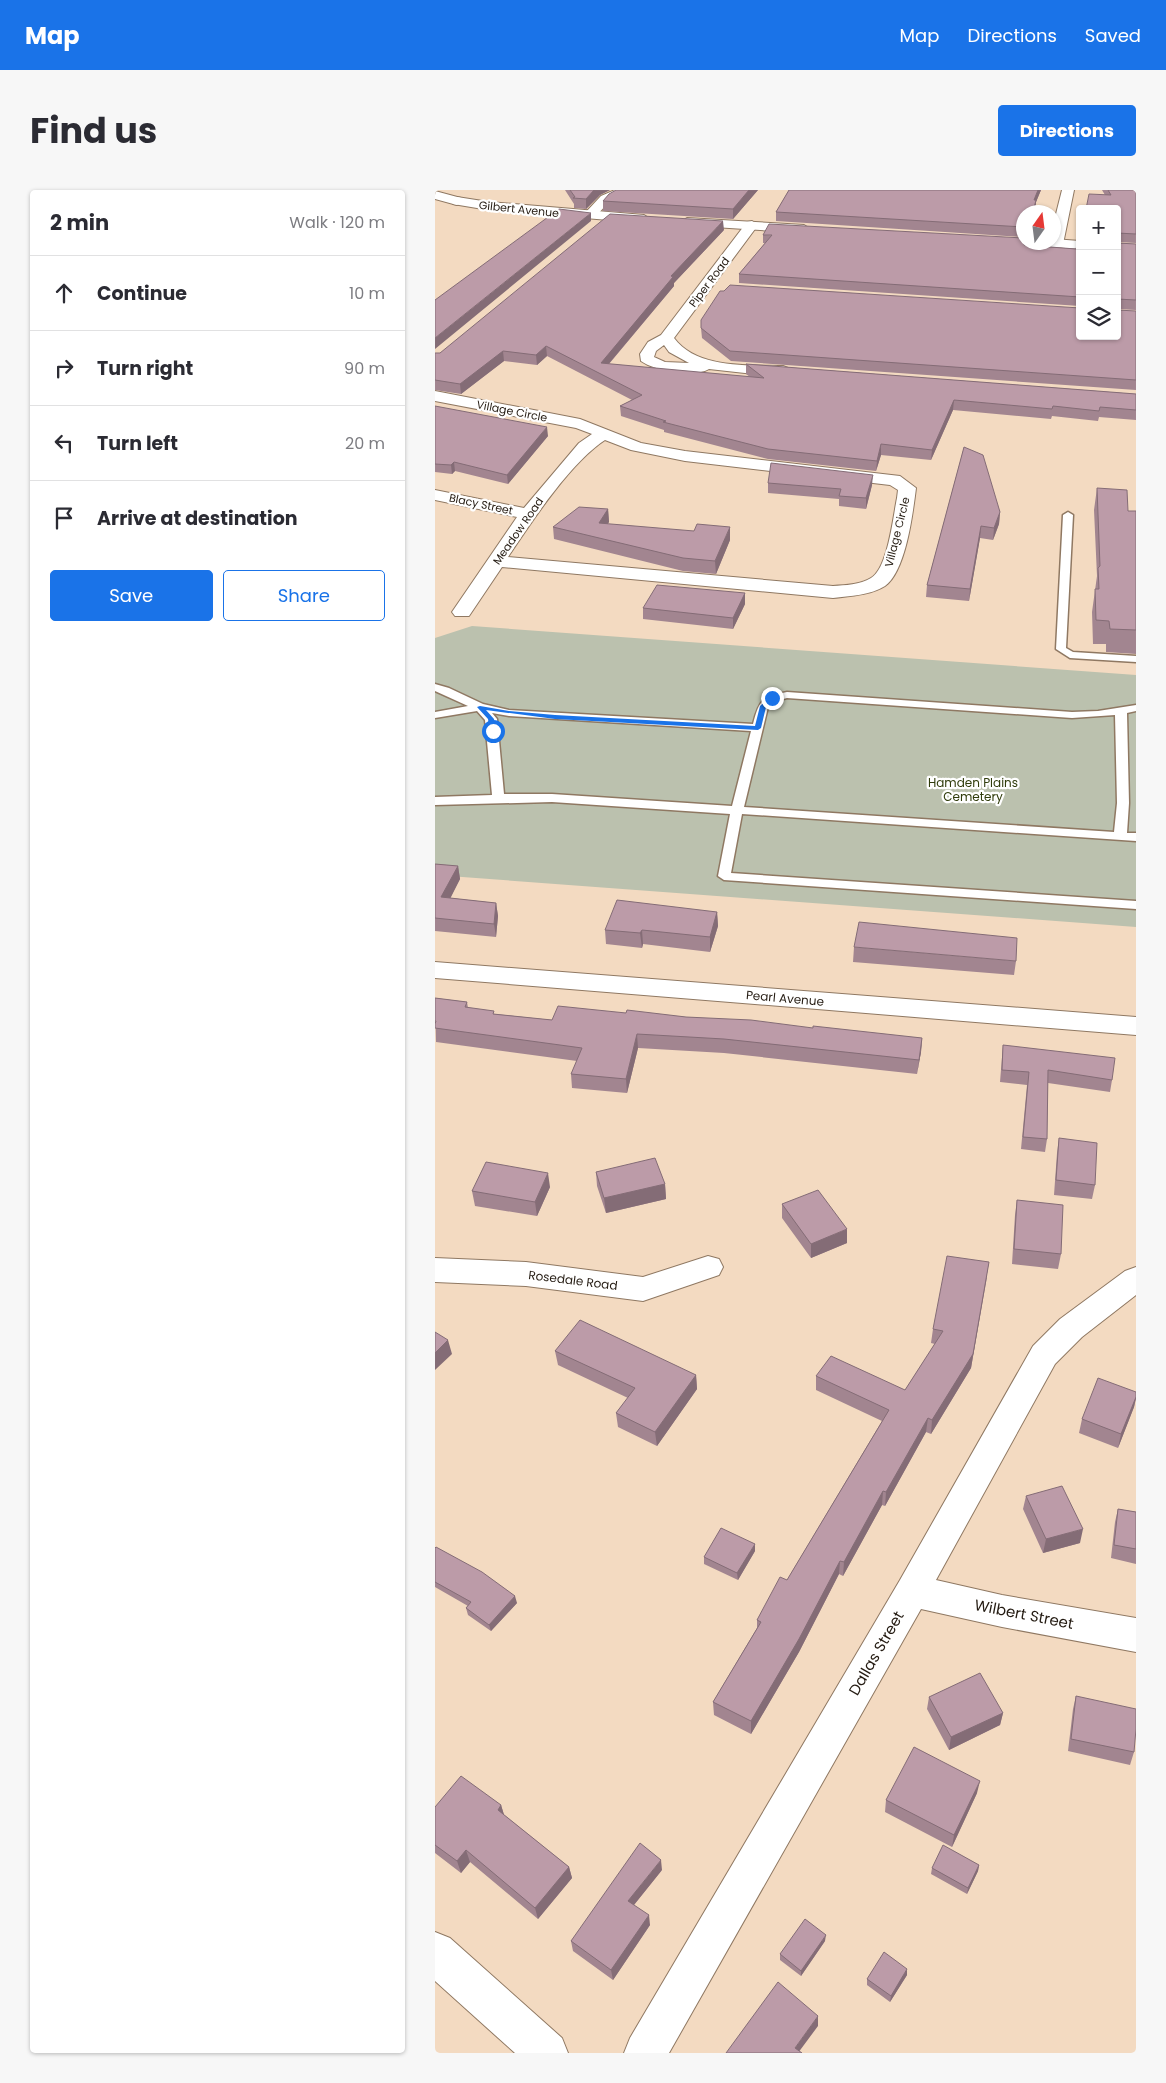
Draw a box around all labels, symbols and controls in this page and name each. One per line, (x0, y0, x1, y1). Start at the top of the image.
text: Map (25, 19, 80, 52)
text: Map (900, 23, 939, 48)
text: Directions (967, 23, 1057, 48)
text: Saved (1085, 23, 1141, 48)
button: Directions (998, 105, 1136, 156)
text: Find us (30, 106, 157, 155)
street label: Gilbert Avenue (478, 197, 560, 221)
north arrow (1016, 205, 1061, 250)
map controls (1076, 205, 1121, 340)
button: + (1076, 205, 1121, 250)
text: 2 min (50, 208, 109, 237)
text: Walk · 120 m (289, 211, 385, 234)
button: − (1076, 250, 1121, 295)
street label: Piper Road (685, 254, 733, 310)
icon: ahead (50, 279, 78, 307)
text: Continue (97, 280, 187, 307)
text: 10 m (349, 282, 385, 305)
button: layers (1076, 295, 1121, 340)
icon: right (50, 354, 78, 382)
text: Turn right (97, 355, 193, 382)
text: 90 m (344, 357, 385, 380)
street label: Village Circle (475, 396, 549, 426)
icon: left (50, 429, 78, 457)
text: Turn left (97, 430, 178, 457)
text: 20 m (345, 432, 385, 455)
street label: Blacy Street (448, 489, 514, 519)
street label: Meadow Road (489, 494, 547, 568)
street label: Village Circle (881, 495, 913, 569)
icon: arrive (50, 504, 78, 532)
text: Arrive at destination (97, 505, 298, 532)
button: Save (50, 570, 213, 621)
button: Share (223, 570, 385, 621)
route end (761, 687, 784, 710)
route start (482, 720, 505, 743)
park label: Hamden Plains Cemetery (928, 774, 1018, 805)
street label: Pearl Avenue (745, 986, 825, 1010)
street label: Rosedale Road (527, 1266, 619, 1294)
street label: Wilbert Street (973, 1594, 1075, 1634)
street label: Dallas Street (843, 1607, 909, 1699)

